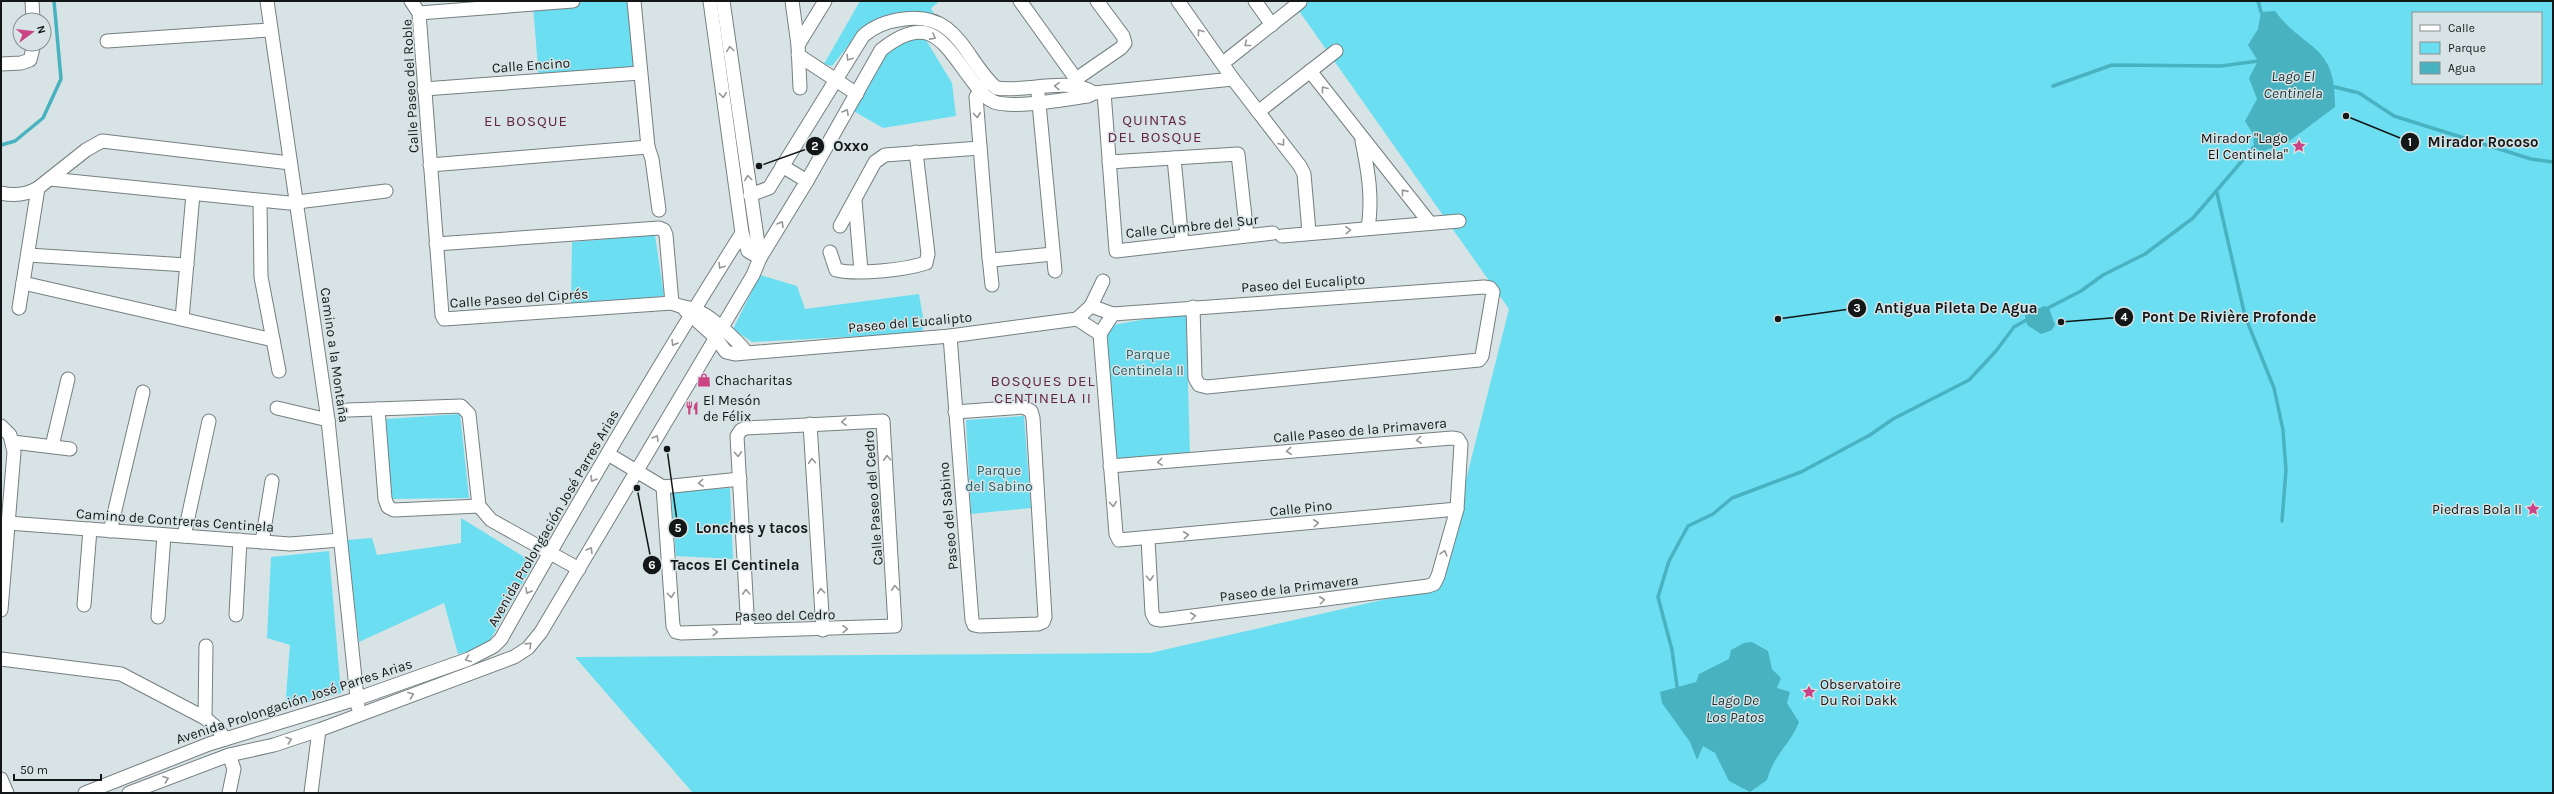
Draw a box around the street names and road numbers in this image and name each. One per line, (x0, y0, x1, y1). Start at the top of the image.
street label: Calle Paseo del Roble (399, 19, 422, 153)
street label: Calle Encino (491, 54, 571, 77)
street label: Calle Cumbre del Sur (1125, 211, 1260, 242)
street label: Paseo del Eucalipto (1240, 271, 1366, 296)
street label: Calle Paseo del Ciprés (449, 285, 589, 312)
street label: Camino a la Montaña (317, 287, 352, 424)
street label: Paseo del Eucalipto (847, 309, 973, 336)
street label: Avenida Prolongación José Parres Arias (484, 407, 623, 630)
street label: Calle Paseo de la Primavera (1273, 414, 1448, 447)
street label: Calle Paseo del Cedro (860, 430, 887, 566)
street label: Paseo del Sabino (935, 461, 962, 571)
street label: Calle Pino (1269, 497, 1333, 520)
street label: Camino de Contreras Centinela (75, 505, 274, 536)
street label: Paseo de la Primavera (1219, 572, 1359, 605)
street label: Paseo del Cedro (735, 606, 835, 625)
street label: Avenida Prolongación José Parres Arias (174, 655, 415, 748)

